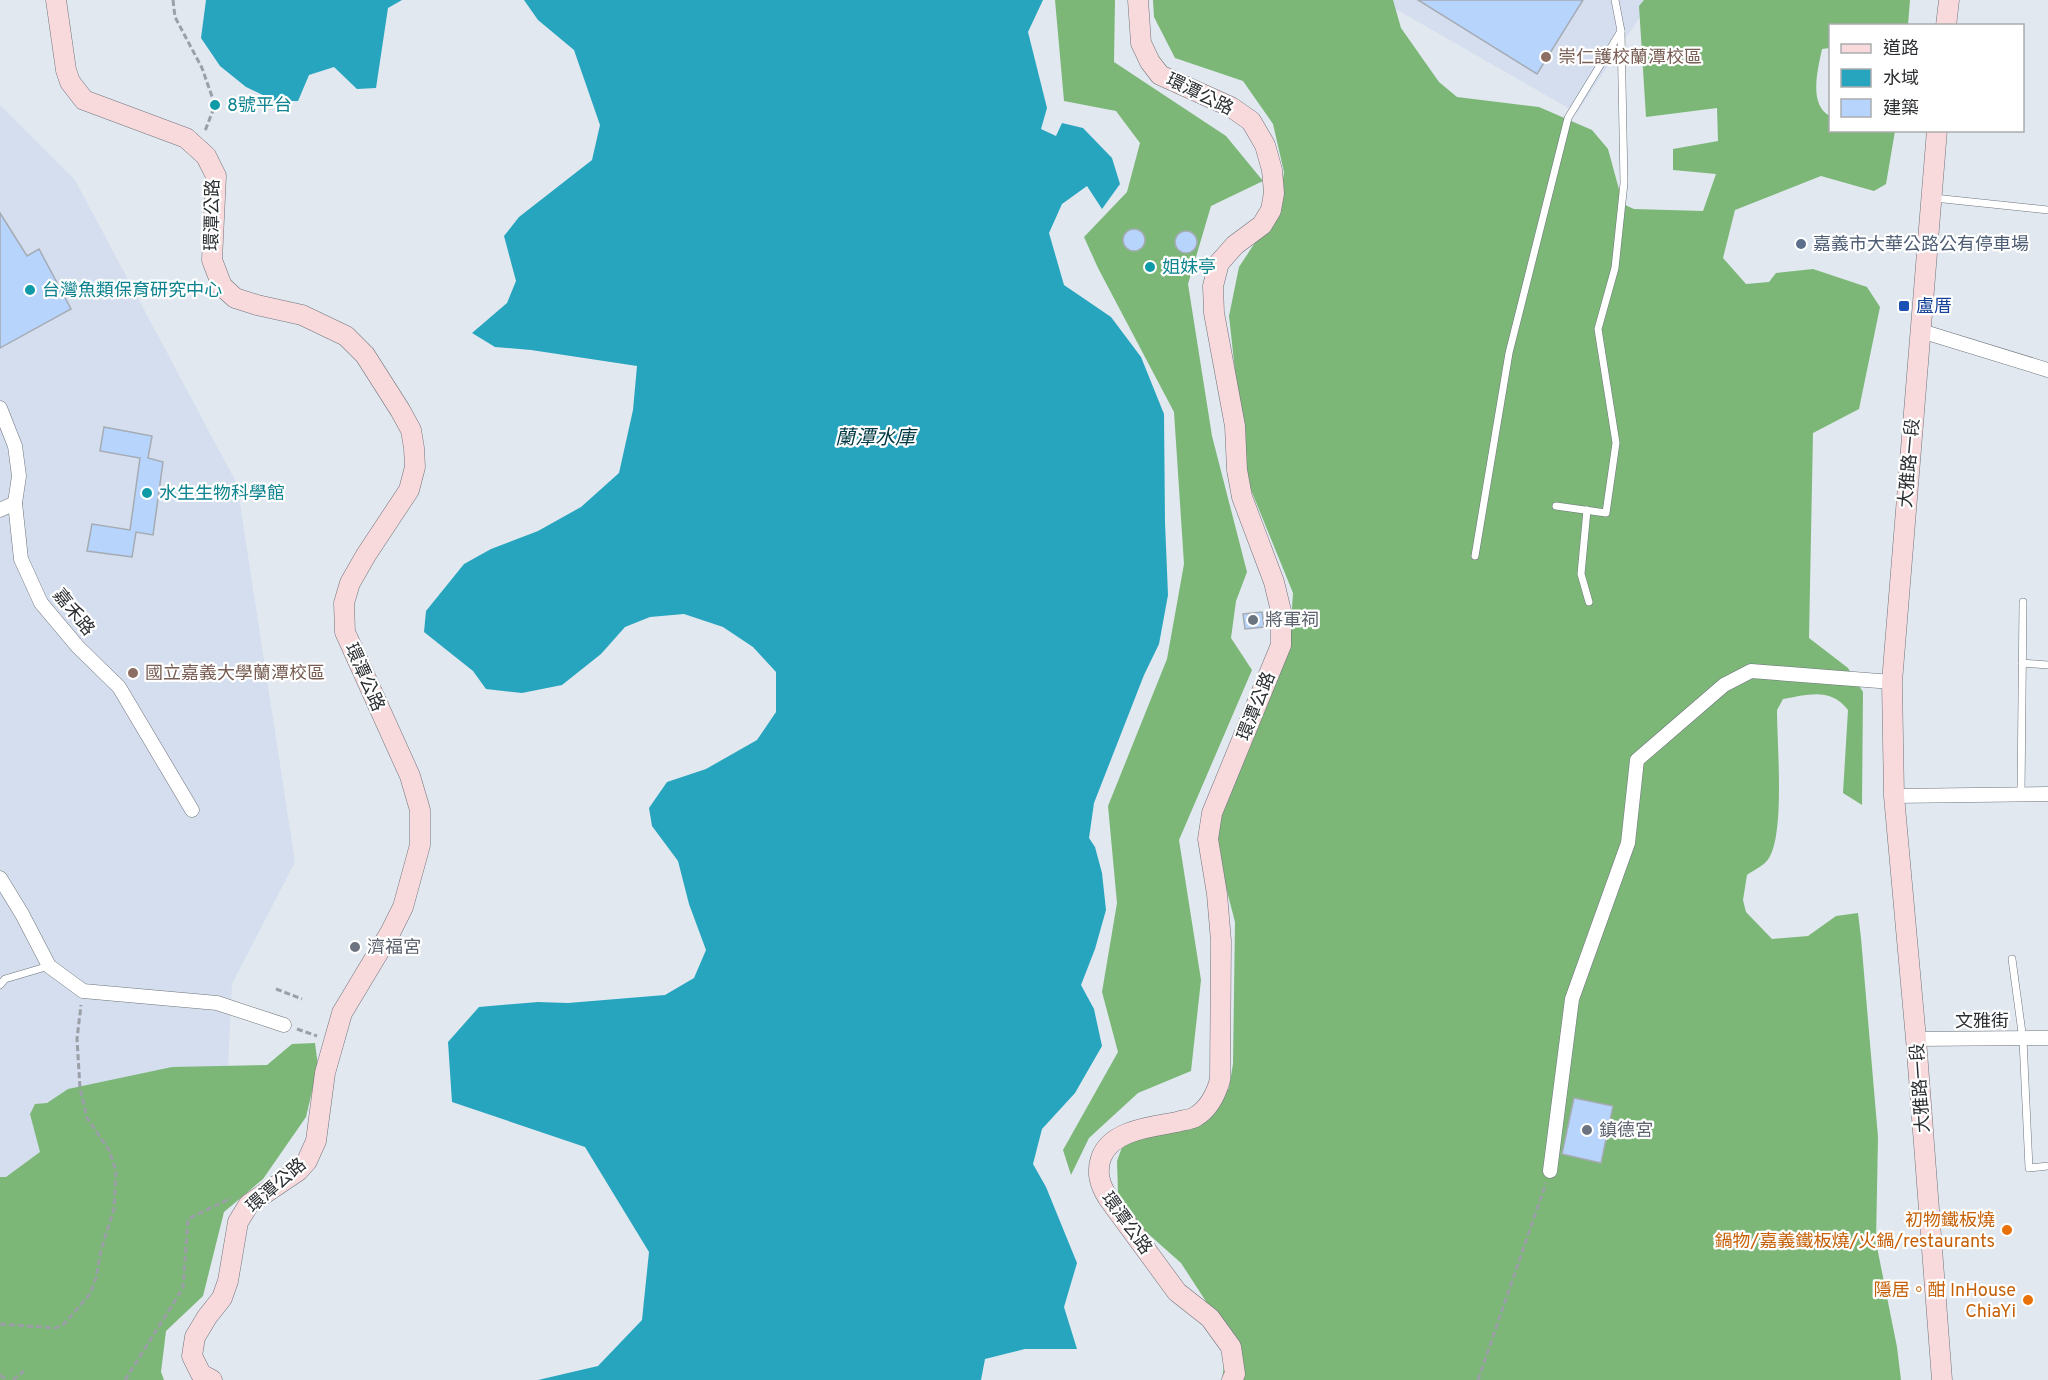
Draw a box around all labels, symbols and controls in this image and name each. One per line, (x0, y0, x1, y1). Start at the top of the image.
legend (1829, 24, 2024, 132)
text: 道路 (1883, 38, 1919, 61)
place label: 崇仁護校蘭潭校區 (1558, 47, 1702, 70)
marker: 崇仁護校蘭潭校區 (1539, 50, 1553, 64)
text: 水域 (1883, 68, 1919, 91)
street label: 環潭公路 (1162, 69, 1237, 121)
place label: 8號平台 (227, 95, 292, 118)
marker: 8號平台 (208, 98, 222, 112)
text: 建築 (1883, 98, 1919, 121)
street label: 環潭公路 (201, 179, 226, 251)
place label: 嘉義市大華公路公有停車場 (1813, 234, 2029, 257)
marker: 嘉義市大華公路公有停車場 (1794, 237, 1808, 251)
place label: 姐妹亭 (1162, 257, 1216, 280)
marker: 姐妹亭 (1143, 260, 1157, 274)
place label: 台灣魚類保育研究中心 (42, 280, 222, 303)
marker: 台灣魚類保育研究中心 (23, 283, 37, 297)
place label: 盧厝 (1916, 296, 1952, 319)
marker: 盧厝 (1897, 299, 1911, 313)
street label: 大雅路一段 (1895, 417, 1926, 509)
water label: 蘭潭水庫 (835, 426, 918, 452)
place label: 水生生物科學館 (159, 483, 285, 506)
marker: 水生生物科學館 (140, 486, 154, 500)
street label: 嘉禾路 (47, 585, 99, 641)
place label: 將軍祠 (1265, 610, 1319, 633)
marker: 將軍祠 (1246, 613, 1260, 627)
street label: 環潭公路 (338, 640, 389, 715)
place label: 國立嘉義大學蘭潭校區 (145, 663, 325, 686)
marker: 國立嘉義大學蘭潭校區 (126, 666, 140, 680)
street label: 環潭公路 (1233, 669, 1282, 744)
place label: 濟福宮 (367, 937, 421, 960)
marker: 濟福宮 (348, 940, 362, 954)
street label: 文雅街 (1955, 1011, 2009, 1034)
street label: 大雅路一段 (1907, 1042, 1936, 1134)
place label: 鎮德宮 (1599, 1120, 1653, 1143)
marker: 鎮德宮 (1580, 1123, 1594, 1137)
street label: 環潭公路 (242, 1154, 312, 1218)
street label: 環潭公路 (1095, 1188, 1156, 1260)
place label: 初物鐵板燒 鍋物/嘉義鐵板燒/火鍋/restaurants (1715, 1210, 1995, 1254)
marker: 初物鐵板燒 鍋物/嘉義鐵板燒/火鍋/restaurants (2000, 1223, 2014, 1237)
place label: 隱居。酣 InHouse ChiaYi (1874, 1280, 2016, 1324)
marker: 隱居。酣 InHouse ChiaYi (2021, 1293, 2035, 1307)

